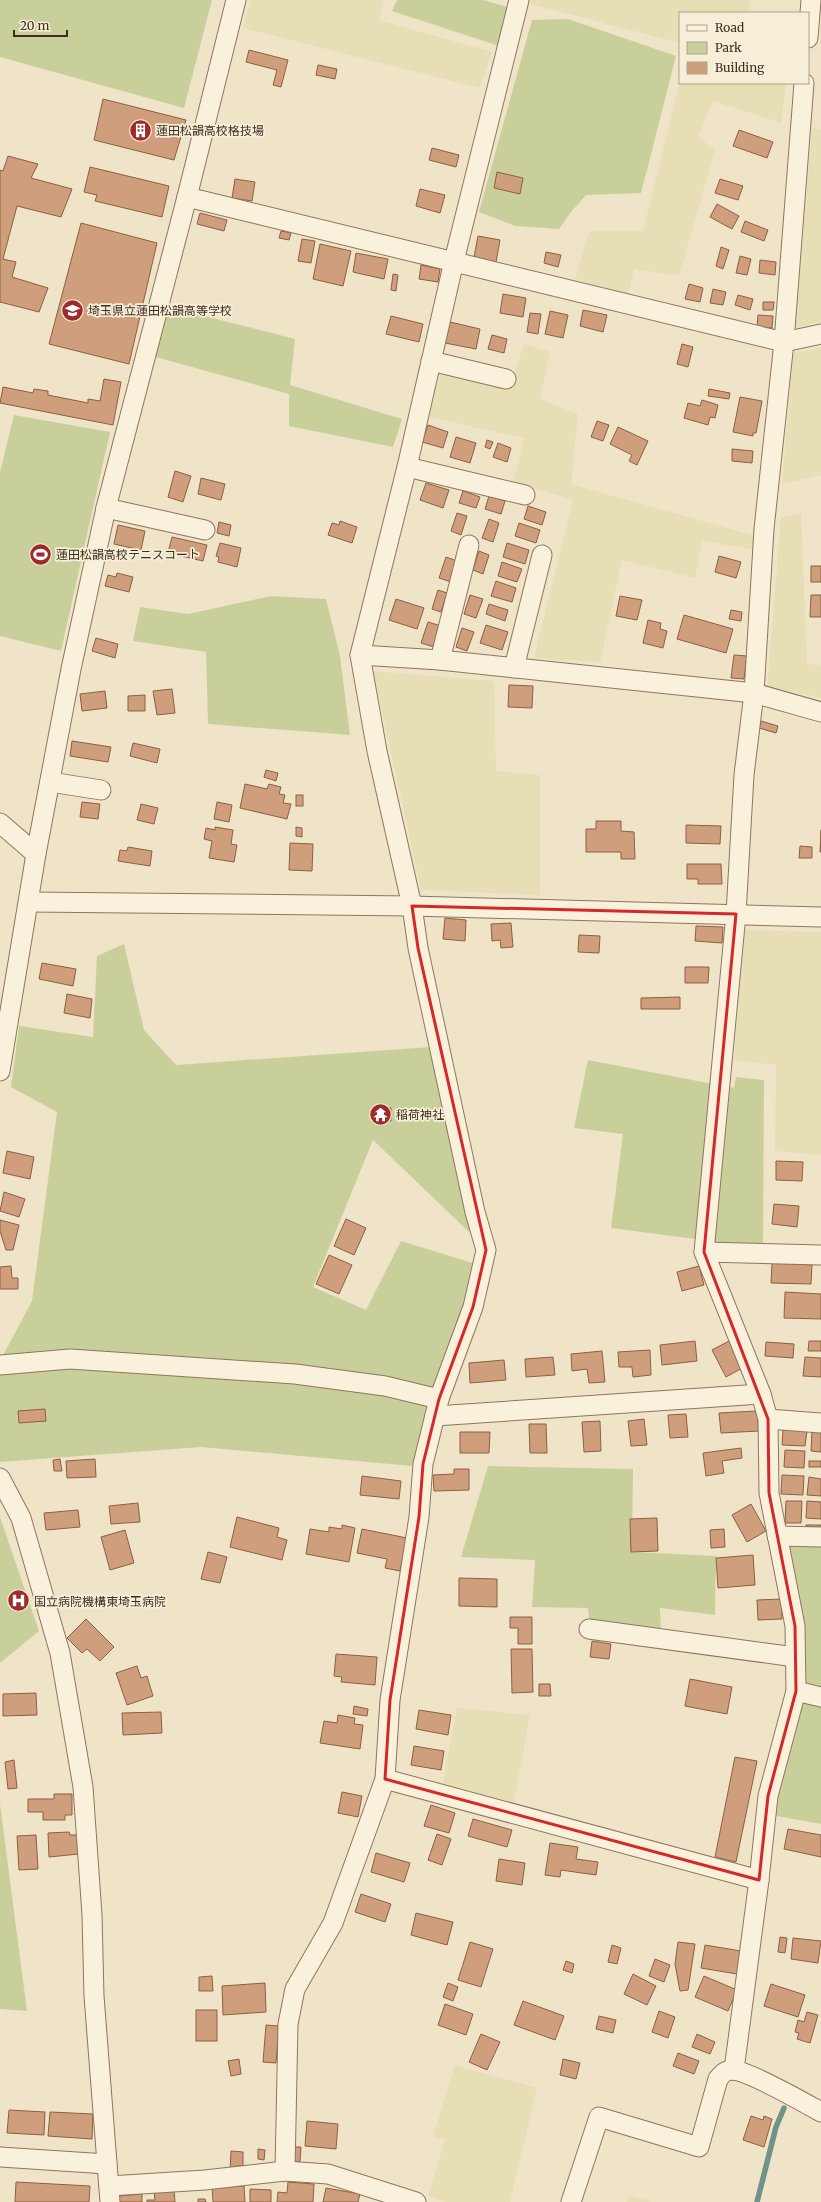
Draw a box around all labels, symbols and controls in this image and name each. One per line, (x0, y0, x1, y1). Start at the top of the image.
scale bar (14, 12, 67, 38)
legend (679, 12, 809, 84)
text: 20 m (20, 18, 49, 33)
text: Road (715, 20, 744, 35)
text: Park (715, 40, 742, 55)
text: Building (715, 60, 765, 75)
building icon: 蓮田松韻高校格技場 (127, 117, 153, 143)
place label: 蓮田松韻高校格技場 (156, 123, 264, 138)
school or university icon: 埼玉県立蓮田松韻高等学校 (60, 297, 86, 323)
place label: 埼玉県立蓮田松韻高等学校 (88, 303, 232, 318)
sports icon: 蓮田松韻高校テニスコート (28, 541, 54, 567)
place label: 蓮田松韻高校テニスコート (56, 547, 200, 562)
temple icon: 稲荷神社 (368, 1101, 394, 1127)
place label: 稲荷神社 (396, 1107, 444, 1122)
hospital icon: 国立病院機構東埼玉病院 (5, 1588, 31, 1614)
place label: 国立病院機構東埼玉病院 (34, 1594, 166, 1609)

